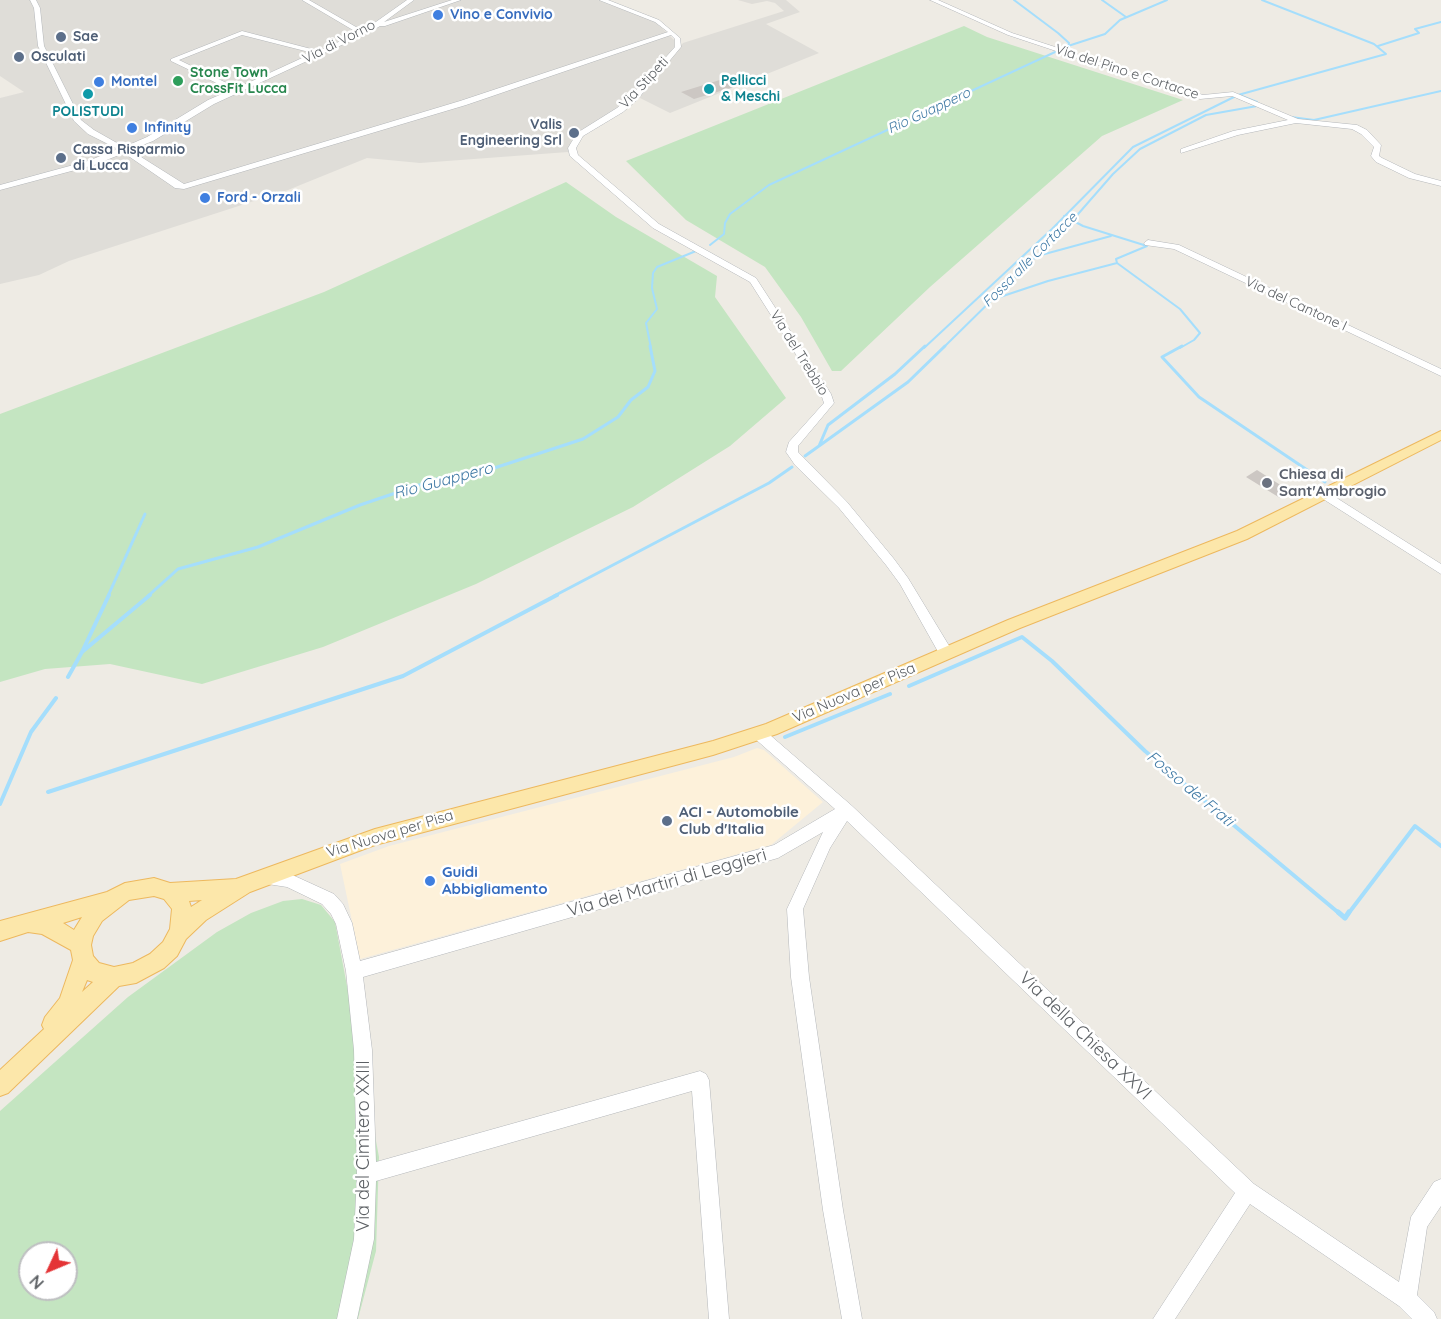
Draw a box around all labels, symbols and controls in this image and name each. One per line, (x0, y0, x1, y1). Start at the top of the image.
place label: Vino e Convivio (450, 7, 553, 23)
marker: Vino e Convivio (431, 8, 445, 22)
street label: Via di Vorno (300, 17, 378, 67)
place label: Sae (73, 29, 98, 45)
marker: Sae (54, 30, 68, 44)
street label: Via del Pino e Cortacce (1053, 41, 1201, 103)
place label: Osculati (31, 49, 85, 65)
marker: Osculati (12, 50, 26, 64)
street label: Via Stipeti (616, 54, 672, 112)
place label: Stone Town CrossFit Lucca (190, 65, 287, 98)
place label: Pellicci & Meschi (721, 73, 780, 106)
place label: Montel (111, 74, 157, 90)
marker: Stone Town CrossFit Lucca (171, 74, 185, 88)
marker: Montel (92, 75, 106, 89)
marker: Pellicci & Meschi (702, 82, 716, 96)
water label: Rio Guappero (885, 85, 973, 137)
marker: POLISTUDI (81, 87, 95, 101)
place label: POLISTUDI (52, 104, 124, 120)
place label: Valis Engineering Srl (460, 117, 562, 150)
place label: Infinity (144, 120, 191, 136)
marker: Infinity (125, 121, 139, 135)
marker: Valis Engineering Srl (567, 126, 581, 140)
place label: Cassa Risparmio di Lucca (73, 142, 185, 174)
marker: Cassa Risparmio di Lucca (54, 151, 68, 165)
place label: Ford - Orzali (217, 190, 301, 206)
marker: Ford - Orzali (198, 191, 212, 205)
water label: Fossa alle Cortacce (979, 209, 1081, 311)
street label: Via del Cantone I (1243, 273, 1349, 335)
street label: Via del Trebbio (766, 307, 832, 399)
water label: Rio Guappero (391, 459, 495, 503)
place label: Chiesa di Sant'Ambrogio (1279, 465, 1386, 500)
marker: Chiesa di Sant'Ambrogio (1260, 476, 1274, 490)
street label: Via Nuova per Pisa (790, 659, 918, 727)
water label: Fosso dei Frati (1143, 747, 1237, 831)
place label: ACI - Automobile Club d'Italia (679, 803, 799, 838)
street label: Via Nuova per Pisa (324, 806, 456, 862)
marker: ACI - Automobile Club d'Italia (660, 814, 674, 828)
street label: Via dei Martiri di Leggieri (565, 844, 769, 922)
place label: Guidi Abbigliamento (442, 863, 548, 898)
marker: Guidi Abbigliamento (423, 874, 437, 888)
street label: Via della Chiesa XXVI (1014, 967, 1156, 1105)
street label: Via del Cimitero XXIII (353, 1060, 375, 1232)
north arrow (18, 1241, 78, 1301)
text: N (25, 1271, 48, 1293)

